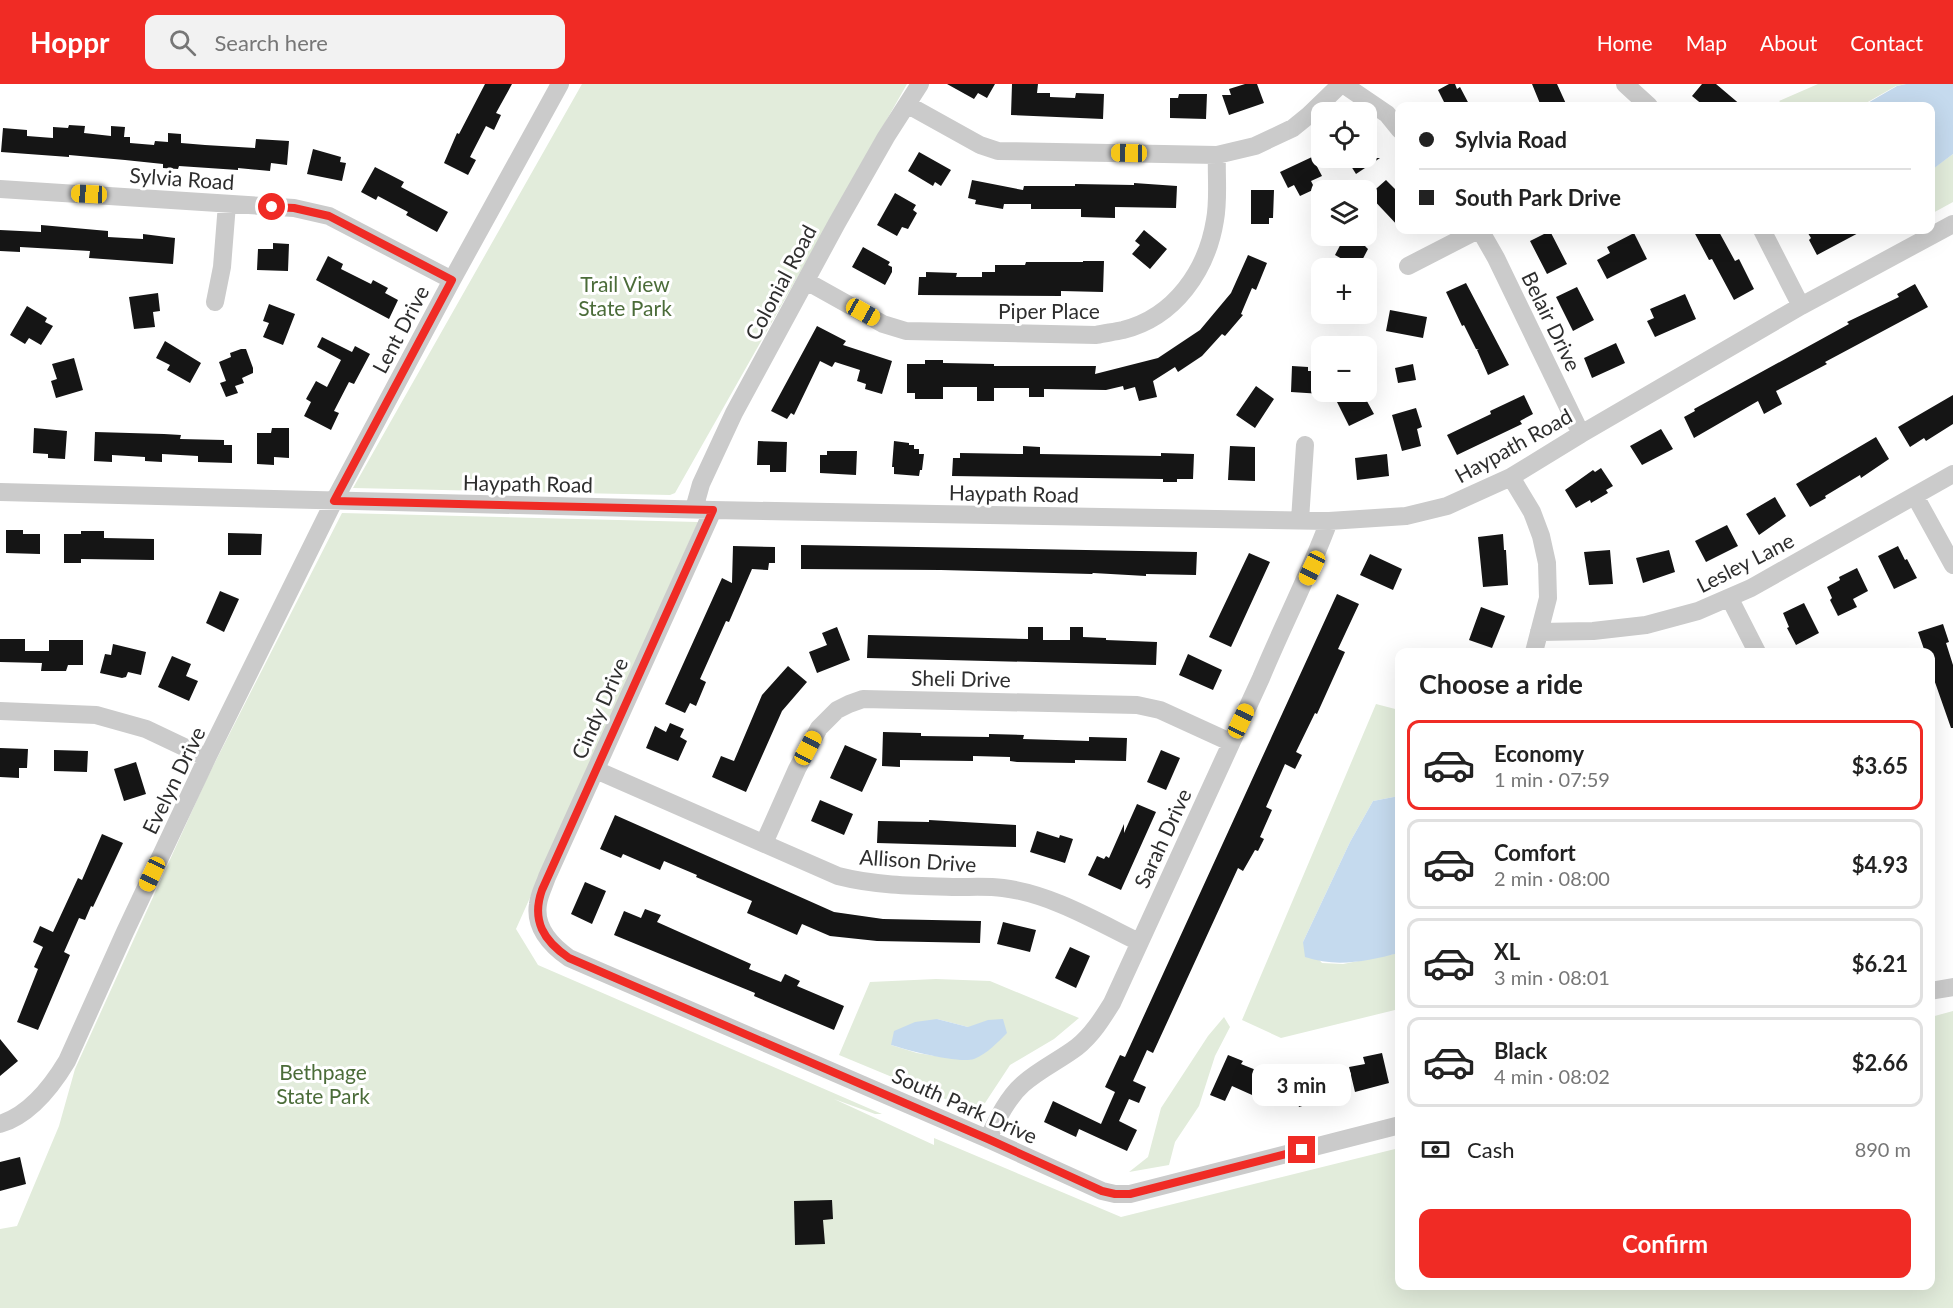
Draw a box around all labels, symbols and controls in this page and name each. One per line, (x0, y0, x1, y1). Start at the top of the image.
search box (145, 15, 565, 69)
text: Hoppr (30, 25, 109, 59)
icon: search (166, 26, 199, 59)
text: Search here (214, 29, 328, 56)
text: Home (1597, 30, 1653, 55)
text: Map (1686, 30, 1727, 55)
text: About (1760, 30, 1817, 55)
text: Contact (1850, 30, 1923, 55)
map controls (1311, 102, 1377, 402)
button: locate (1311, 102, 1377, 168)
text: Sylvia Road (1455, 126, 1567, 153)
car (1111, 144, 1147, 162)
street label: Sylvia Road (129, 162, 235, 194)
button: layers (1311, 180, 1377, 246)
car (71, 184, 107, 204)
text: South Park Drive (1455, 184, 1621, 211)
route start (258, 193, 285, 220)
street label: Colonial Road (739, 220, 821, 344)
button: + (1311, 258, 1377, 324)
street label: Belair Drive (1517, 267, 1587, 375)
park label: Trail View State Park (578, 271, 672, 320)
street label: Lent Drive (367, 281, 433, 377)
car (843, 295, 883, 329)
street label: Piper Place (998, 298, 1100, 323)
button: − (1311, 336, 1377, 402)
street label: Haypath Road (1450, 403, 1576, 487)
street label: Haypath Road (463, 469, 593, 497)
street label: Haypath Road (949, 479, 1079, 507)
street label: Lesley Lane (1692, 527, 1798, 597)
car (1296, 548, 1328, 588)
street label: Cindy Drive (566, 653, 632, 763)
street label: Sheli Drive (911, 665, 1011, 691)
text: Choose a ride (1419, 667, 1583, 700)
car (1225, 701, 1257, 741)
street label: Evelyn Drive (136, 722, 210, 838)
car (792, 728, 824, 768)
icon: car (1422, 738, 1476, 792)
text: Economy (1494, 740, 1584, 767)
text: $3.65 (1852, 752, 1908, 779)
text: 1 min · 07:59 (1494, 767, 1610, 791)
street label: Sarah Drive (1128, 784, 1196, 892)
icon: car (1422, 837, 1476, 891)
text: Comfort (1494, 839, 1576, 866)
street label: Allison Drive (859, 843, 977, 877)
text: $4.93 (1852, 851, 1908, 878)
car (136, 854, 168, 894)
text: 2 min · 08:00 (1494, 866, 1610, 890)
icon: car (1422, 936, 1476, 990)
text: XL (1494, 938, 1520, 965)
text: $6.21 (1852, 950, 1908, 977)
text: 3 min · 08:01 (1494, 965, 1610, 989)
icon: car (1422, 1035, 1476, 1089)
text: Black (1494, 1037, 1547, 1064)
text: $2.66 (1852, 1049, 1908, 1076)
park label: Bethpage State Park (276, 1059, 370, 1108)
street label: South Park Drive (889, 1062, 1041, 1148)
callout: 3 min (1252, 1063, 1352, 1105)
text: 4 min · 08:02 (1494, 1064, 1610, 1088)
text: 3 min (1277, 1073, 1326, 1097)
icon: cash (1419, 1133, 1452, 1166)
route end (1288, 1136, 1315, 1163)
text: Cash (1467, 1136, 1514, 1163)
text: 890 m (1855, 1137, 1911, 1161)
button: Confirm (1419, 1209, 1911, 1278)

